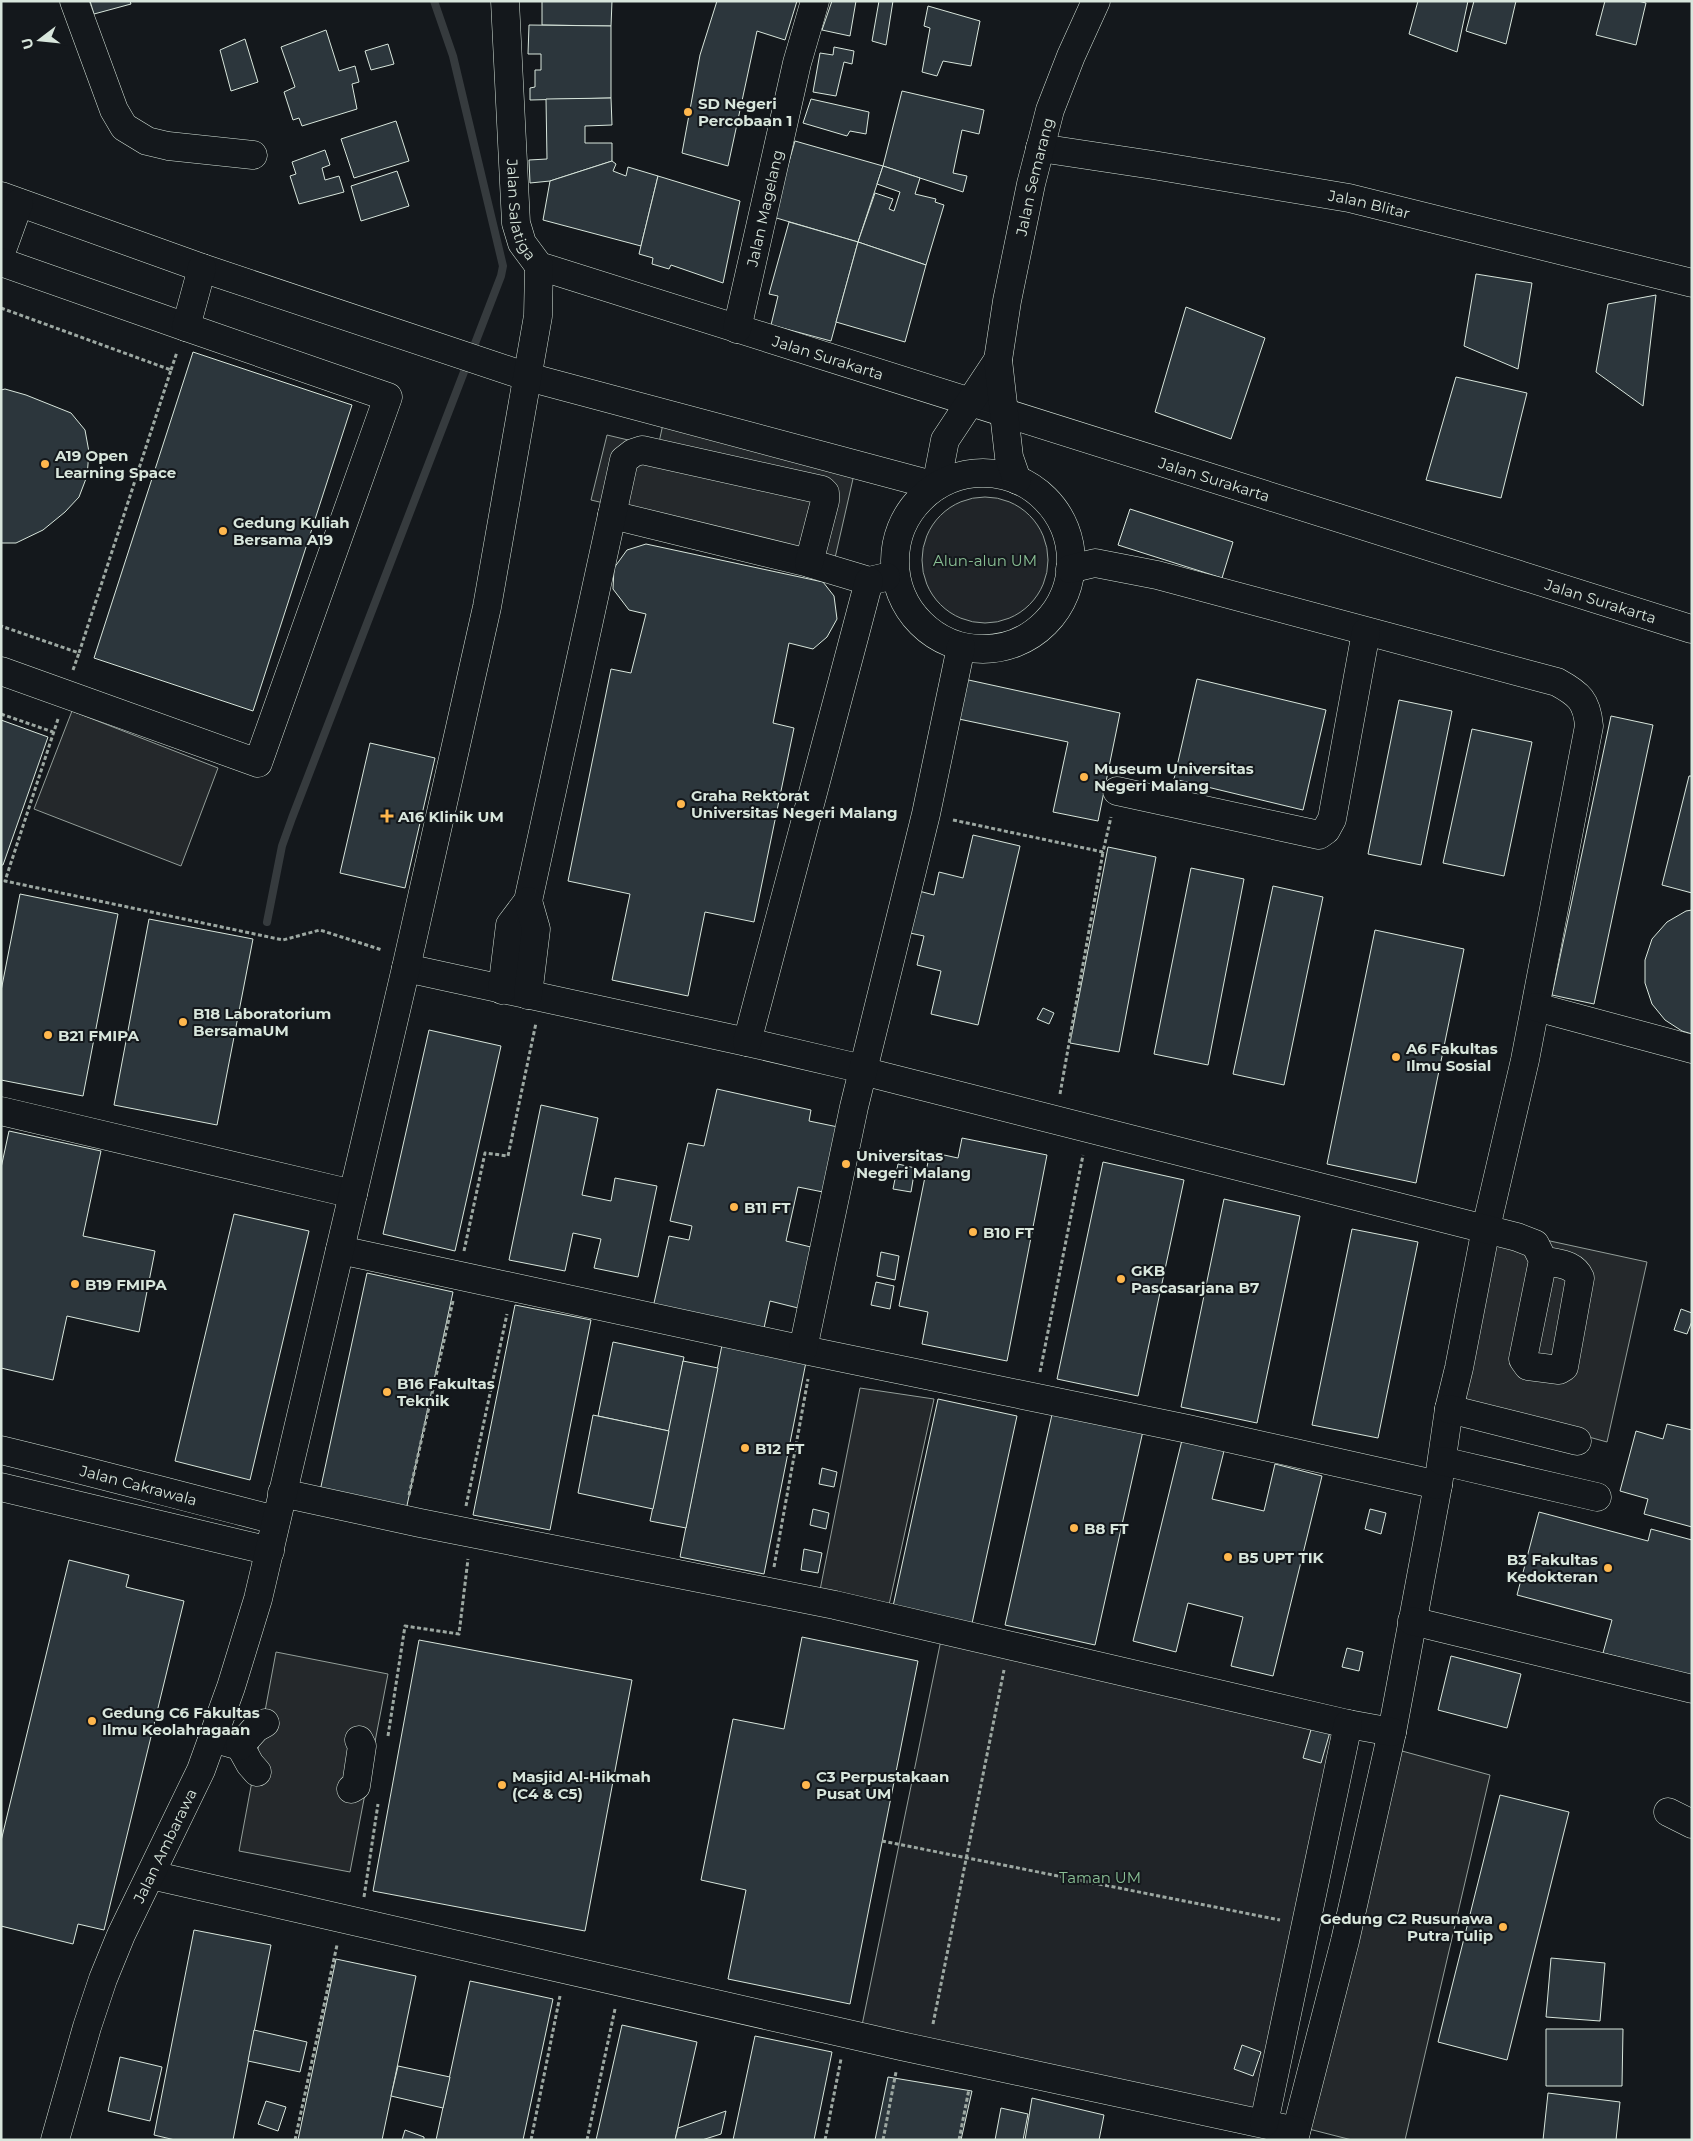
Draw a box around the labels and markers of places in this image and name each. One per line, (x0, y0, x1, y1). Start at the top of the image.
place label: SD Negeri Percobaan 1 (698, 94, 792, 130)
marker: SD Negeri Percobaan 1 (682, 106, 694, 118)
place label: A19 Open Learning Space (54, 446, 176, 482)
marker: A19 Open Learning Space (39, 458, 51, 470)
place label: Gedung Kuliah Bersama A19 (233, 513, 350, 549)
marker: Gedung Kuliah Bersama A19 (217, 525, 229, 537)
place label: Museum Universitas Negeri Malang (1094, 759, 1254, 795)
marker: Museum Universitas Negeri Malang (1078, 771, 1090, 783)
place label: Graha Rektorat Universitas Negeri Malang (691, 786, 898, 822)
marker: Graha Rektorat Universitas Negeri Malang (675, 798, 687, 810)
place label: A16 Klinik UM (397, 807, 504, 826)
marker: A16 Klinik UM (380, 809, 394, 823)
place label: B18 Laboratorium BersamaUM (193, 1004, 331, 1040)
marker: B18 Laboratorium BersamaUM (177, 1016, 189, 1028)
place label: B21 FMIPA (58, 1026, 140, 1045)
marker: B21 FMIPA (42, 1029, 54, 1041)
place label: A6 Fakultas Ilmu Sosial (1405, 1039, 1498, 1075)
marker: A6 Fakultas Ilmu Sosial (1390, 1051, 1402, 1063)
place label: Universitas Negeri Malang (856, 1146, 971, 1182)
marker: Universitas Negeri Malang (840, 1158, 852, 1170)
place label: B11 FT (744, 1198, 791, 1217)
marker: B11 FT (728, 1201, 740, 1213)
place label: B10 FT (983, 1223, 1034, 1242)
marker: B10 FT (967, 1226, 979, 1238)
place label: GKB Pascasarjana B7 (1131, 1261, 1259, 1297)
marker: GKB Pascasarjana B7 (1115, 1273, 1127, 1285)
place label: B19 FMIPA (85, 1275, 167, 1294)
marker: B19 FMIPA (69, 1278, 81, 1290)
place label: B16 Fakultas Teknik (397, 1374, 495, 1410)
marker: B16 Fakultas Teknik (381, 1386, 393, 1398)
place label: B12 FT (755, 1439, 805, 1458)
marker: B12 FT (739, 1442, 751, 1454)
place label: B8 FT (1084, 1519, 1129, 1538)
marker: B8 FT (1068, 1522, 1080, 1534)
place label: B5 UPT TIK (1238, 1548, 1325, 1567)
place label: B3 Fakultas Kedokteran (1506, 1550, 1598, 1586)
marker: B5 UPT TIK (1222, 1551, 1234, 1563)
marker: B3 Fakultas Kedokteran (1602, 1562, 1614, 1574)
place label: Gedung C6 Fakultas Ilmu Keolahragaan (102, 1703, 260, 1739)
marker: Gedung C6 Fakultas Ilmu Keolahragaan (86, 1715, 98, 1727)
place label: Masjid Al-Hikmah (C4 & C5) (512, 1767, 651, 1803)
place label: C3 Perpustakaan Pusat UM (816, 1767, 949, 1803)
marker: Masjid Al-Hikmah (C4 & C5) (496, 1779, 508, 1791)
marker: C3 Perpustakaan Pusat UM (800, 1779, 812, 1791)
place label: Gedung C2 Rusunawa Putra Tulip (1320, 1909, 1493, 1945)
marker: Gedung C2 Rusunawa Putra Tulip (1497, 1921, 1509, 1933)

